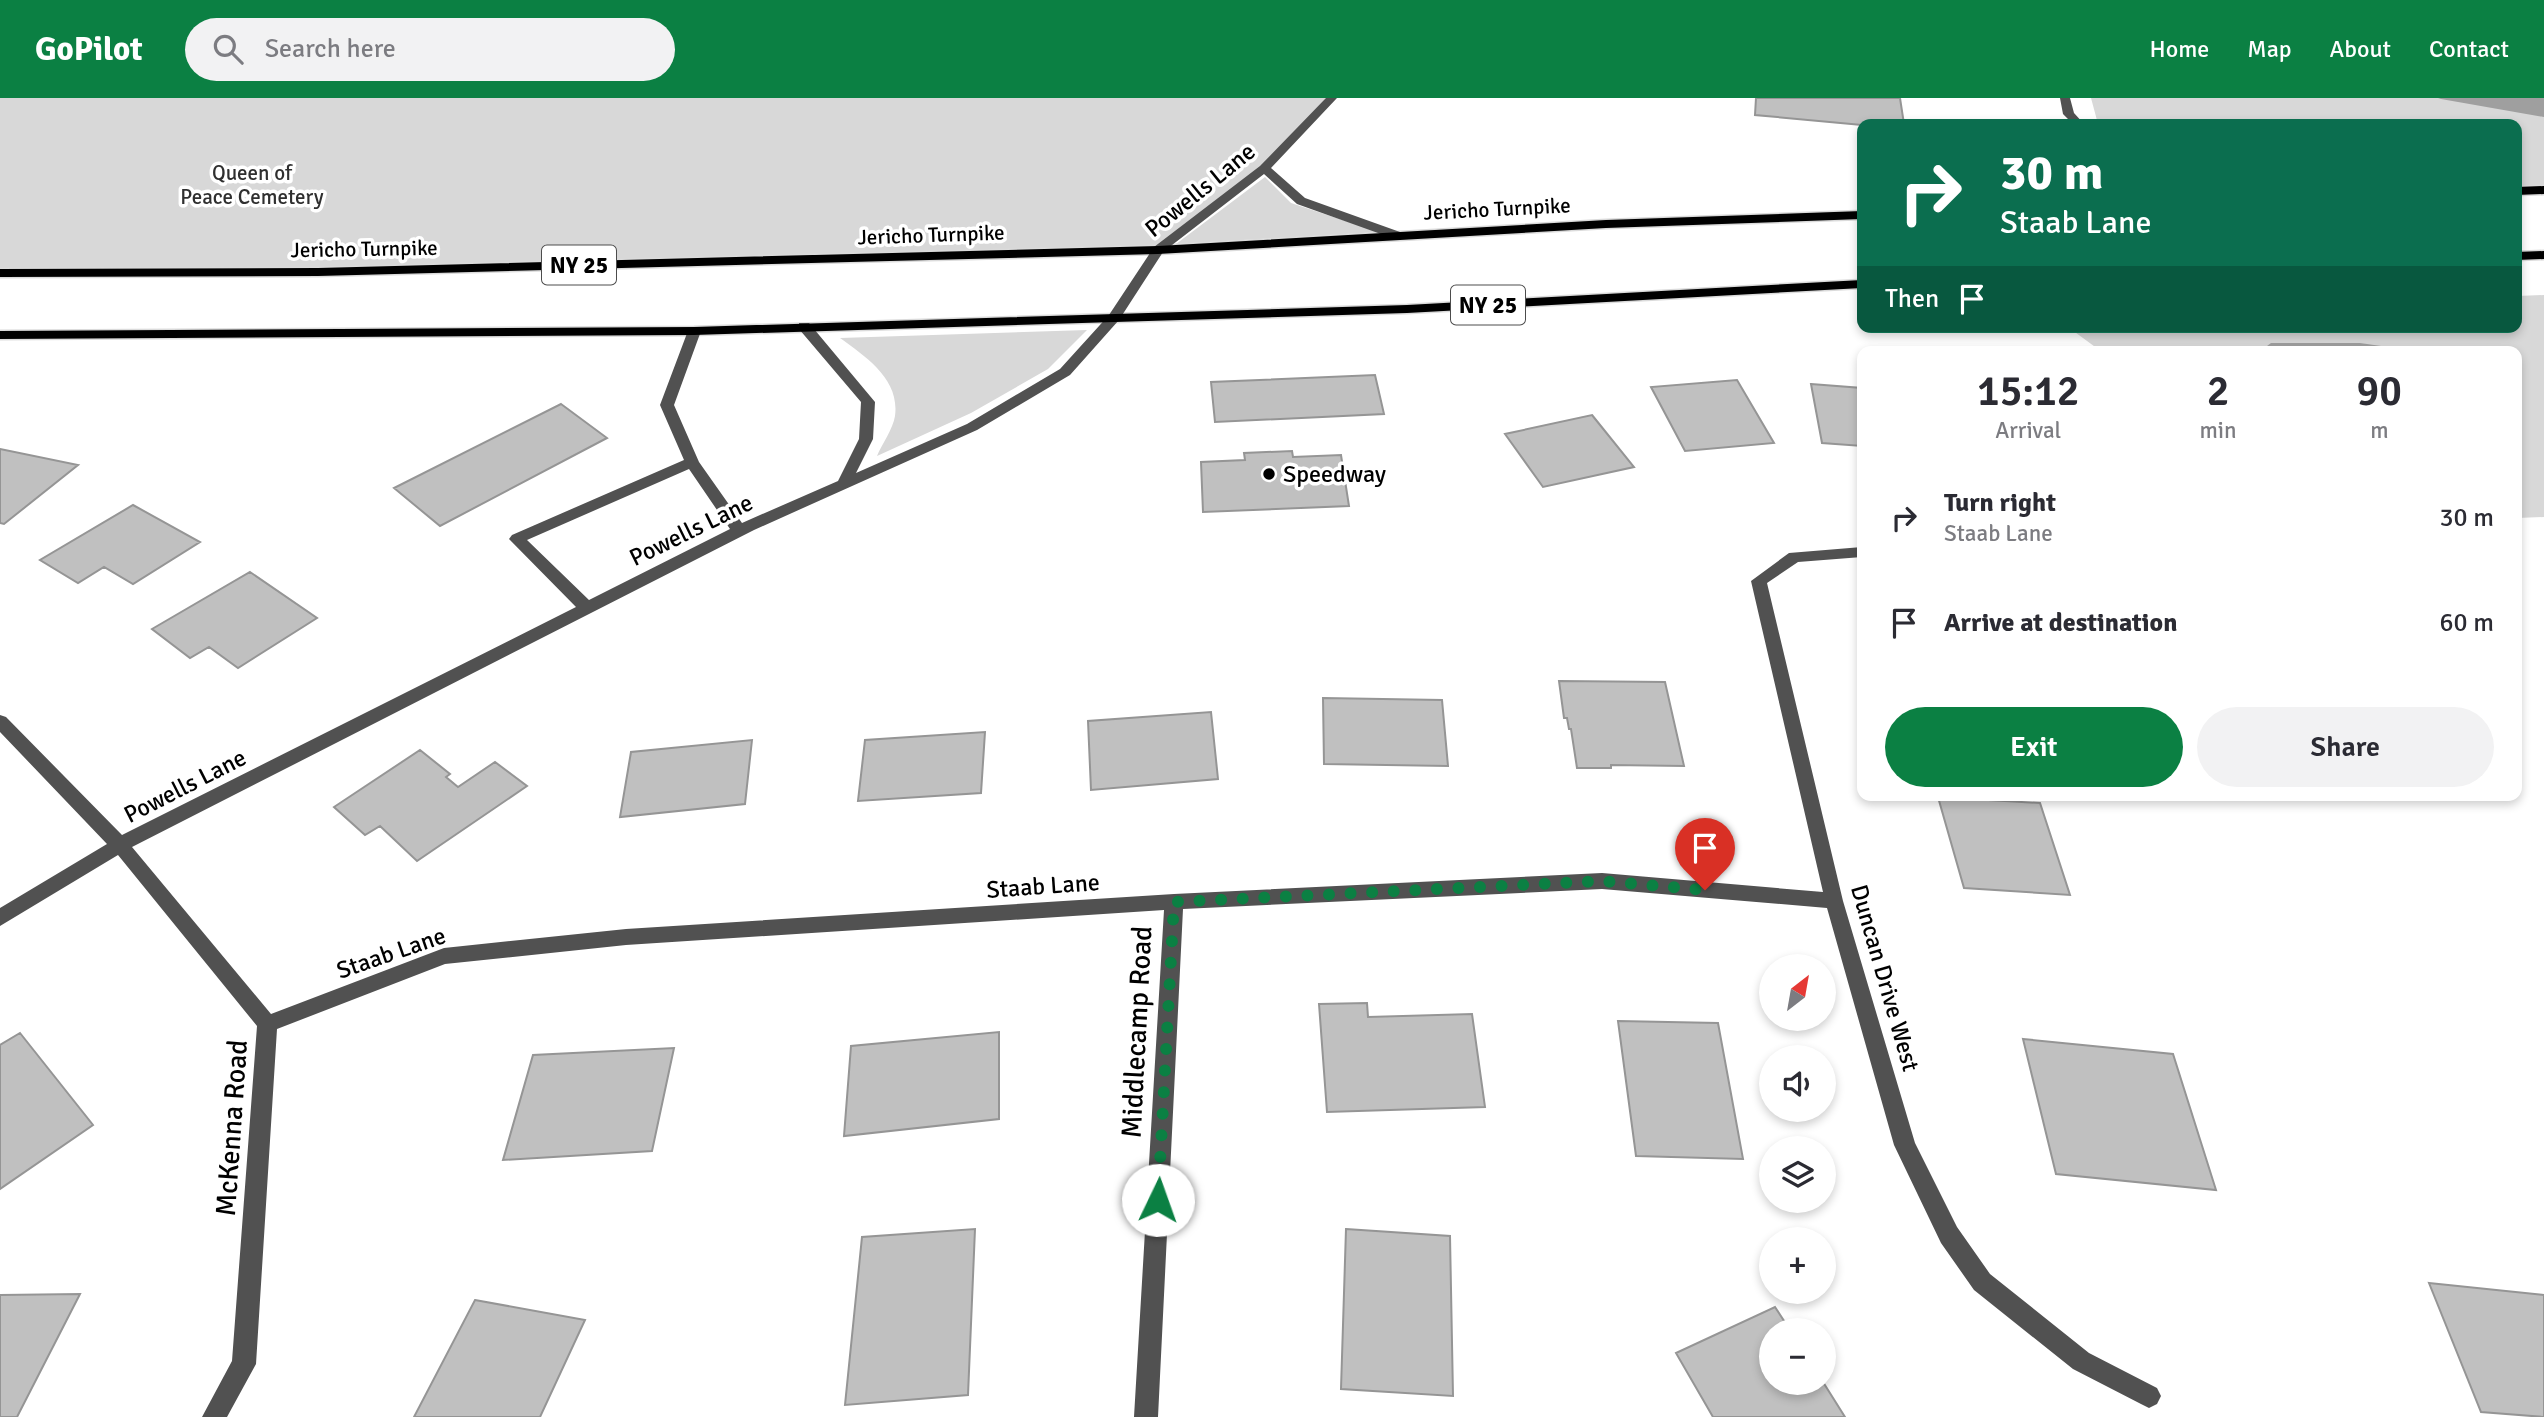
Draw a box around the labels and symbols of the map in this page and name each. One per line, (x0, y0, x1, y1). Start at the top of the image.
street label: Powells Lane (1139, 136, 1261, 244)
park label: Queen of Peace Cemetery (180, 160, 324, 210)
street label: Jericho Turnpike (1423, 192, 1571, 226)
street label: Jericho Turnpike (857, 219, 1005, 251)
street label: Jericho Turnpike (290, 235, 438, 263)
road number: NY 25 (542, 246, 616, 284)
road number: NY 25 (1451, 286, 1525, 325)
place label: Speedway (1283, 459, 1386, 489)
marker: Speedway (1261, 466, 1277, 482)
street label: Powells Lane (624, 487, 758, 573)
street label: Powells Lane (119, 742, 251, 830)
pin (1675, 818, 1735, 890)
street label: Staab Lane (985, 867, 1101, 905)
street label: Duncan Drive West (1844, 881, 1926, 1075)
street label: Staab Lane (332, 920, 450, 986)
street label: Middlecamp Road (1114, 925, 1160, 1139)
north arrow (1759, 954, 1836, 1031)
street label: McKenna Road (209, 1039, 255, 1217)
position arrow (1121, 1163, 1195, 1237)

